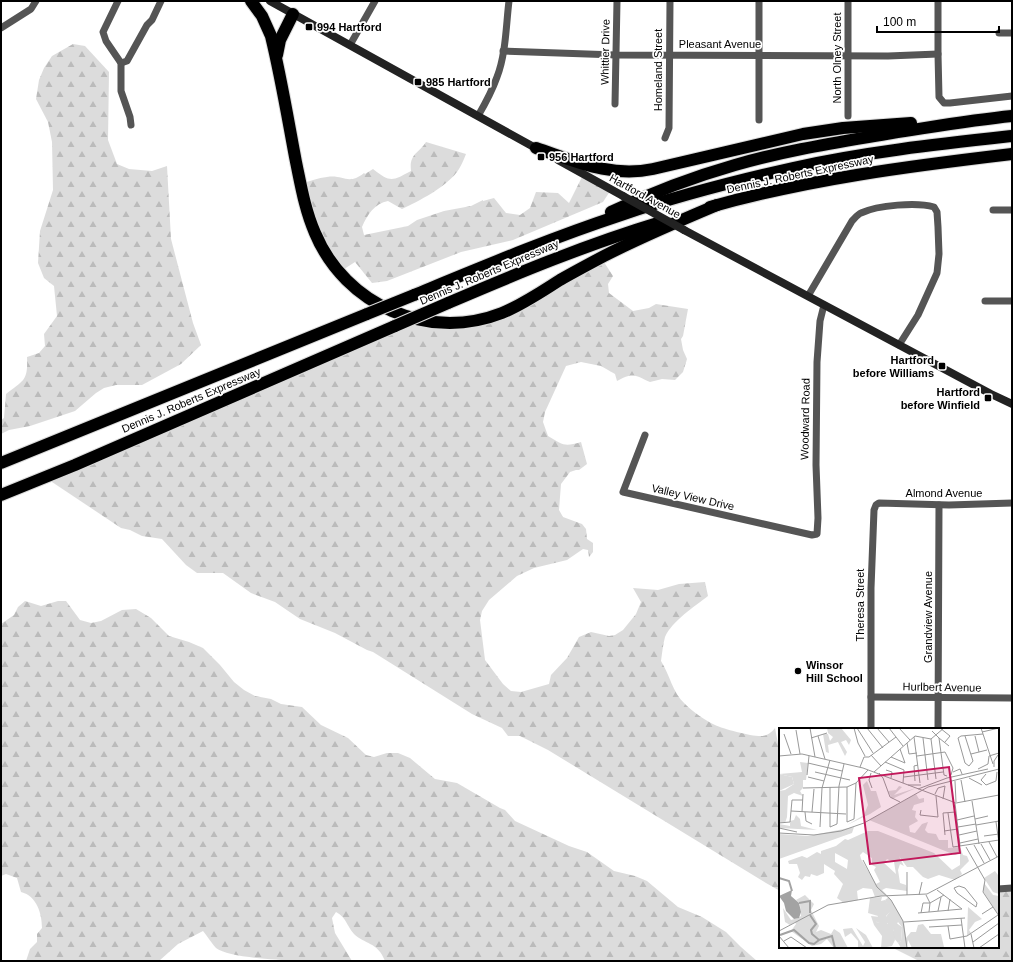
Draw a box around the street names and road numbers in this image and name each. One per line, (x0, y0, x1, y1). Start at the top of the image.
street label: North Olney Street (831, 12, 843, 104)
street label: Whittier Drive (598, 19, 612, 85)
street label: Homeland Street (652, 29, 664, 111)
street label: Pleasant Avenue (679, 38, 761, 50)
street label: Dennis J. Roberts Expressway (725, 152, 875, 195)
street label: Hartford Avenue (607, 172, 683, 220)
street label: Dennis J. Roberts Expressway (418, 237, 561, 307)
street label: Dennis J. Roberts Expressway (120, 365, 263, 435)
street label: Woodward Road (798, 378, 812, 460)
street label: Valley View Drive (650, 482, 736, 512)
street label: Almond Avenue (906, 487, 982, 499)
street label: Theresa Street (854, 569, 866, 641)
street label: Grandview Avenue (922, 571, 934, 663)
street label: Hurlbert Avenue (903, 680, 981, 694)

